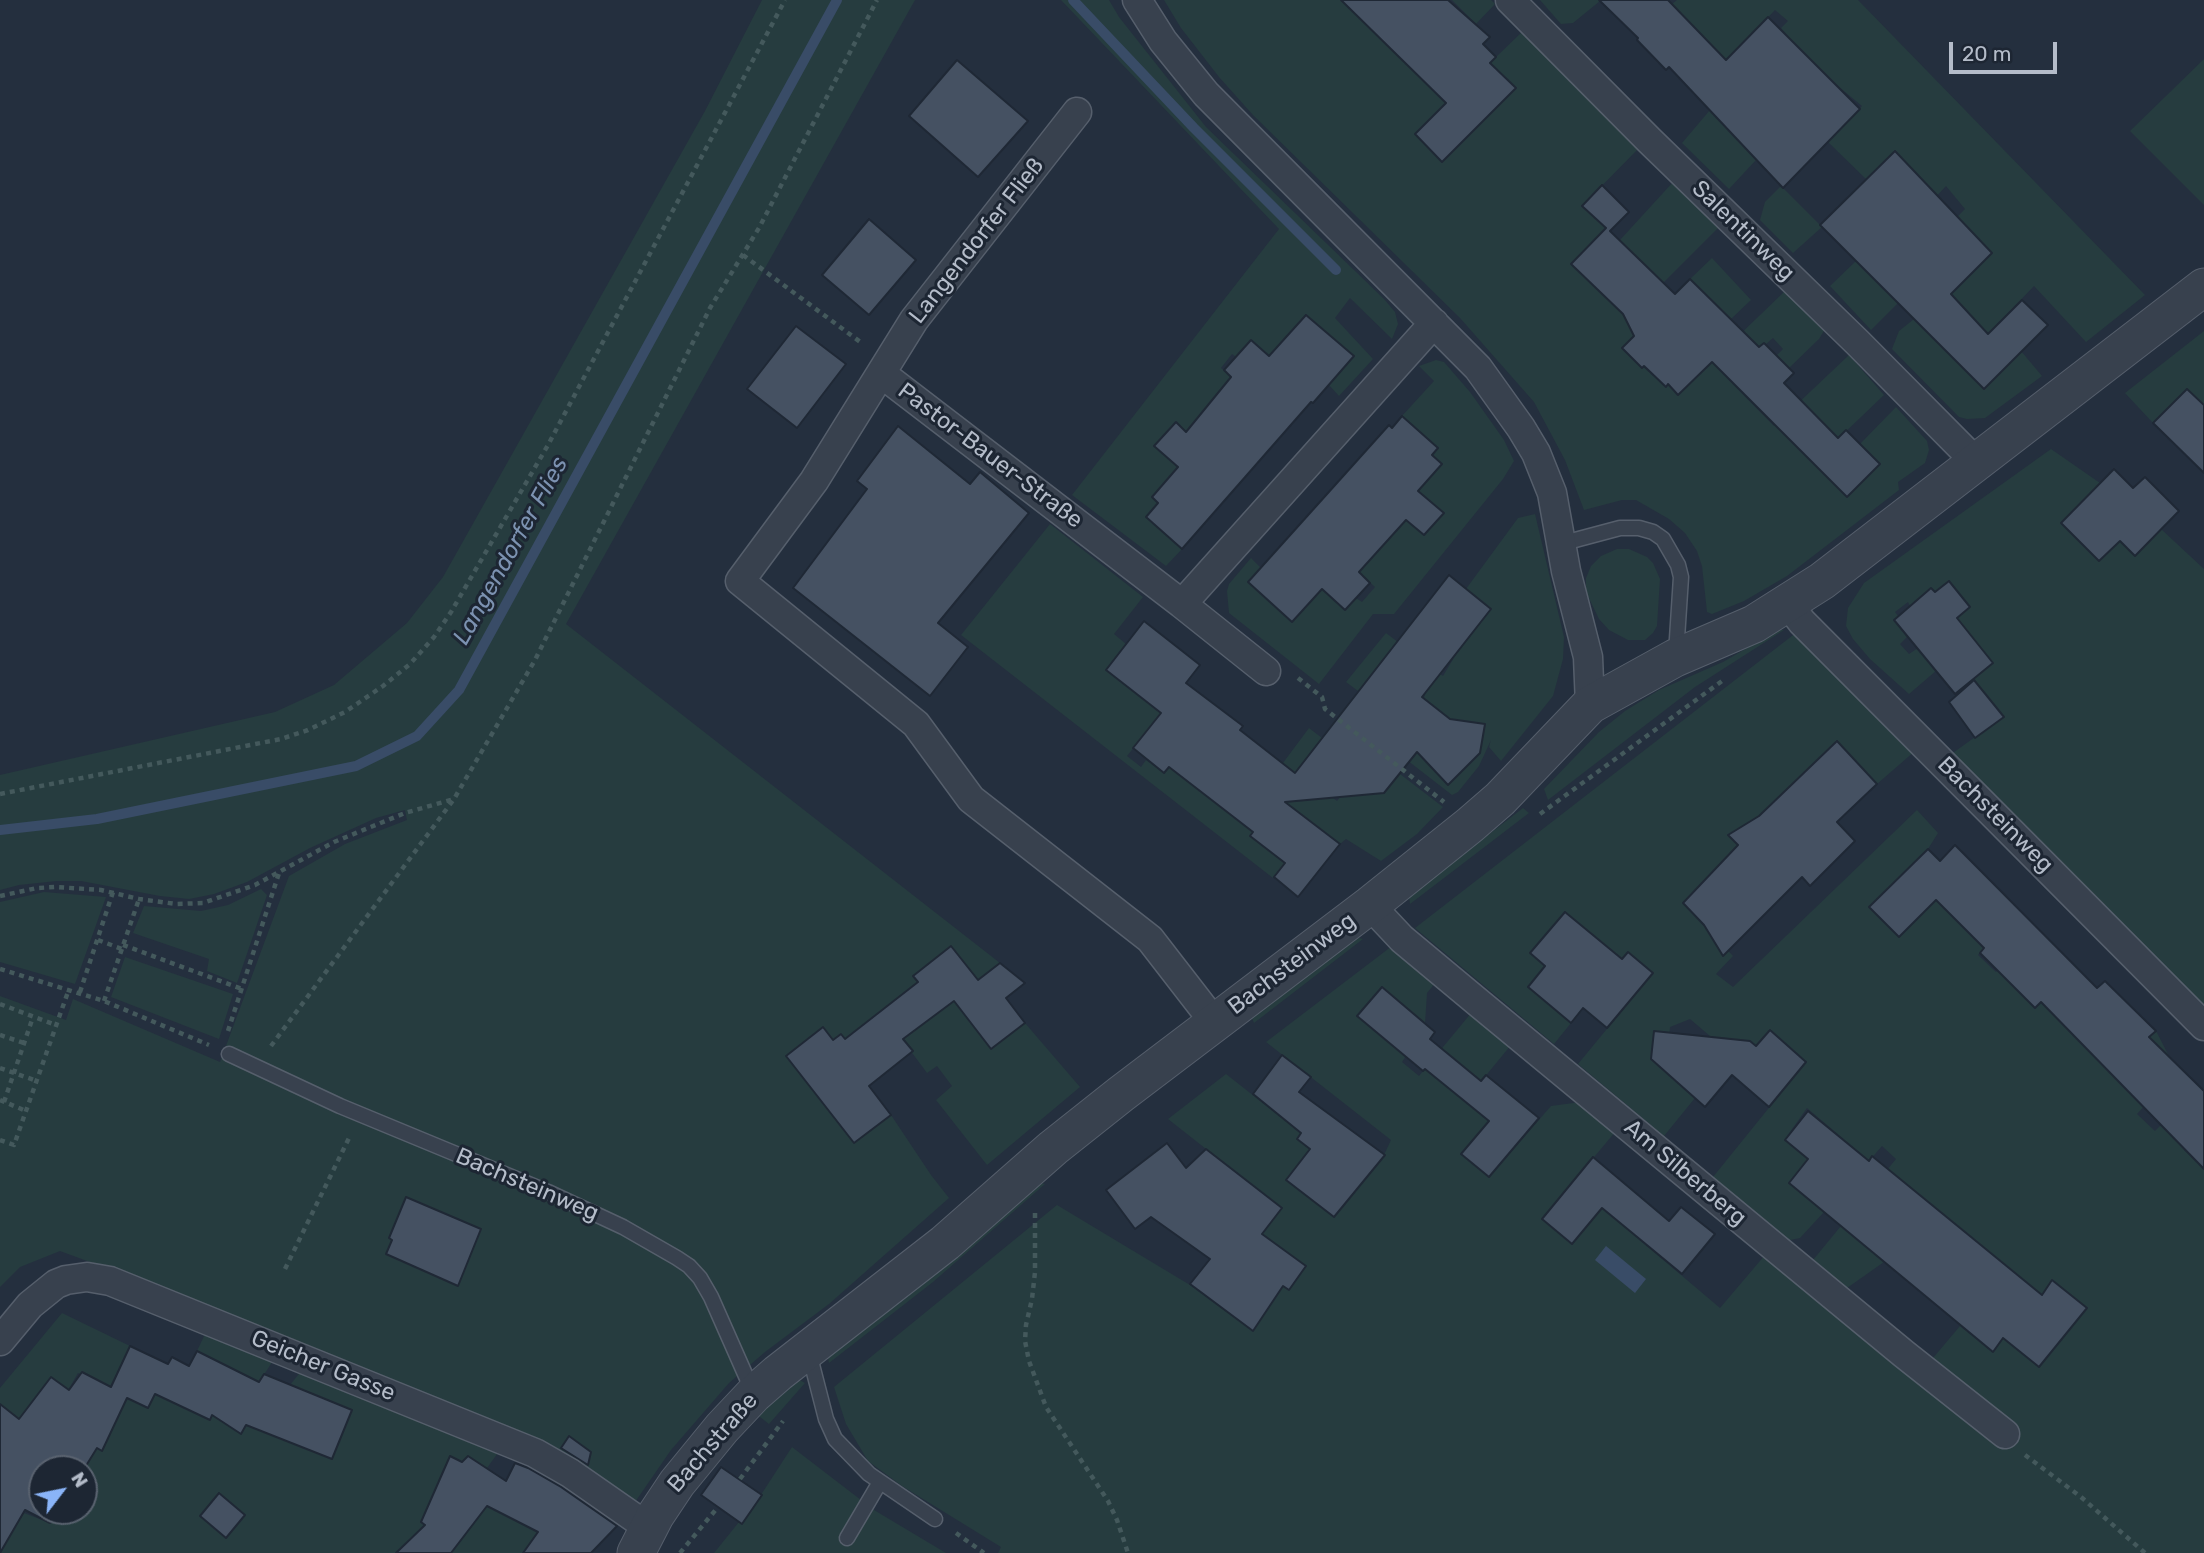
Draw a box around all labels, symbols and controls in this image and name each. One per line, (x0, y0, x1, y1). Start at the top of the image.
scale bar (1952, 28, 2060, 72)
text: 20 m (1962, 41, 2011, 66)
street label: Langendorfer Fließ (904, 153, 1050, 329)
street label: Salentinweg (1686, 175, 1800, 287)
street label: Pastor-Bauer-Straße (892, 377, 1088, 535)
water label: Langendorfer Flies (447, 452, 575, 650)
street label: Bachsteinweg (1931, 751, 2059, 879)
street label: Bachsteinweg (1223, 907, 1361, 1021)
street label: Am Silberberg (1618, 1114, 1752, 1232)
street label: Bachsteinweg (451, 1143, 603, 1227)
street label: Geicher Gasse (247, 1325, 399, 1407)
street label: Bachstraße (662, 1387, 764, 1499)
north arrow (28, 1455, 98, 1525)
text: N (66, 1468, 93, 1492)

